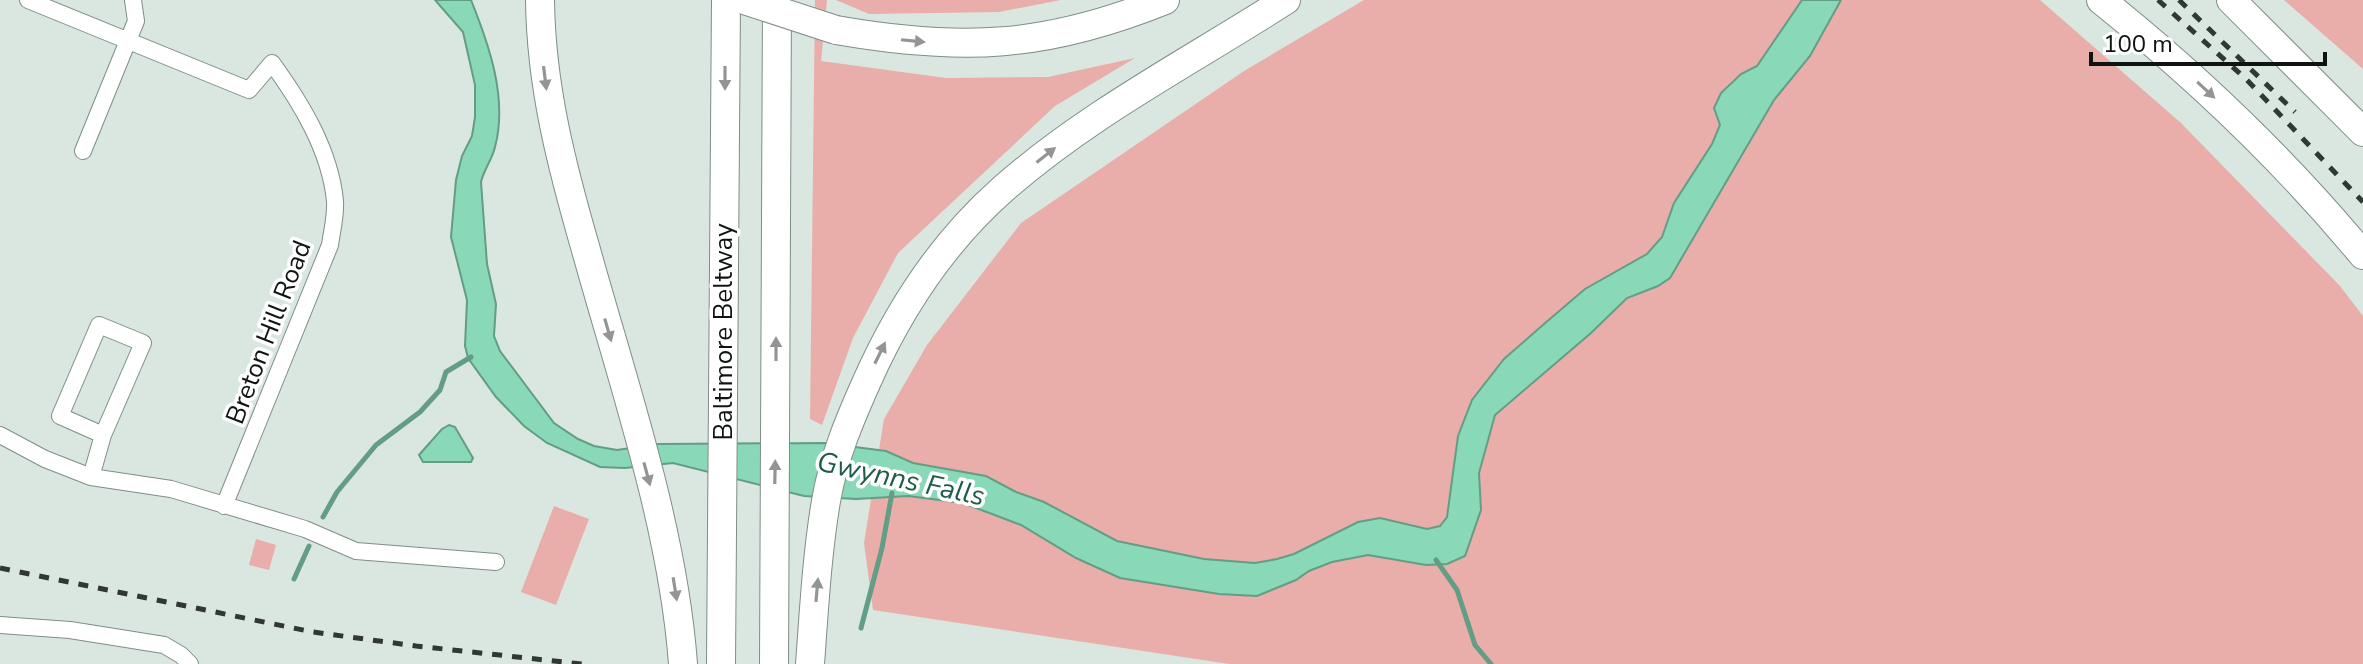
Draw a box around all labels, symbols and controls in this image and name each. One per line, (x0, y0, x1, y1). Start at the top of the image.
scale bar (2091, 16, 2325, 66)
text: 100 m (2103, 28, 2173, 60)
one-way arrow (901, 35, 926, 48)
one-way arrow (538, 66, 551, 91)
one-way arrow (719, 66, 731, 91)
one-way arrow (2196, 80, 2215, 98)
one-way arrow (1036, 148, 1056, 164)
street label: Baltimore Beltway (706, 223, 741, 441)
street label: Breton Hill Road (217, 235, 320, 429)
one-way arrow (602, 318, 615, 342)
one-way arrow (770, 336, 782, 361)
one-way arrow (873, 341, 887, 364)
water label: Gwynns Falls (813, 443, 988, 515)
one-way arrow (769, 459, 781, 484)
one-way arrow (642, 461, 654, 486)
one-way arrow (669, 577, 682, 602)
one-way arrow (811, 577, 824, 602)

